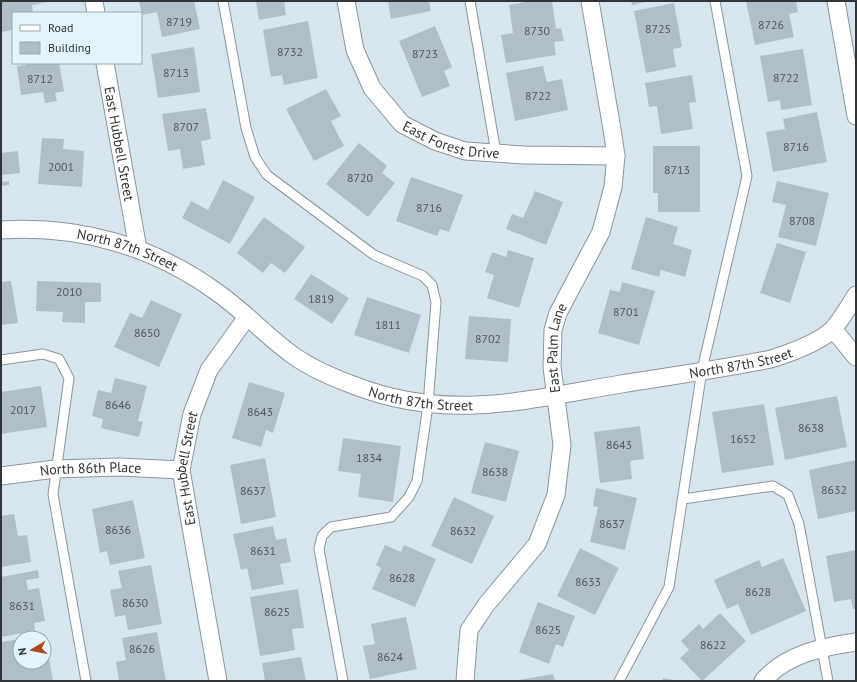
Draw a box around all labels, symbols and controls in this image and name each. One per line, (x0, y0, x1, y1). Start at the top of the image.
legend (12, 12, 142, 64)
house number: 8719 (166, 14, 192, 29)
house number: 8726 (758, 17, 784, 32)
text: Road (48, 20, 73, 35)
house number: 8725 (645, 21, 671, 36)
house number: 8730 (524, 23, 551, 38)
text: Building (48, 40, 91, 55)
house number: 8732 (277, 44, 303, 59)
house number: 8723 (412, 46, 438, 61)
house number: 8713 (163, 65, 189, 80)
house number: 8722 (773, 70, 799, 85)
house number: 8712 (27, 71, 53, 86)
street label: East Hubbell Street (100, 85, 138, 203)
house number: 8722 (525, 88, 551, 103)
street label: East Forest Drive (400, 117, 500, 162)
house number: 8707 (173, 119, 199, 134)
house number: 8716 (783, 139, 809, 154)
house number: 2001 (48, 159, 74, 174)
house number: 8713 (664, 162, 690, 177)
house number: 8720 (347, 170, 374, 185)
house number: 8716 (416, 200, 442, 215)
house number: 8708 (789, 213, 815, 228)
street label: North 87th Street (76, 225, 181, 275)
house number: 2010 (56, 284, 83, 299)
house number: 1819 (308, 291, 334, 306)
street label: East Palm Lane (543, 300, 571, 394)
house number: 8701 (613, 304, 639, 319)
house number: 1811 (375, 317, 401, 332)
house number: 8650 (134, 325, 161, 340)
house number: 8702 (475, 331, 501, 346)
street label: North 87th Street (688, 343, 795, 382)
street label: North 87th Street (366, 382, 473, 414)
house number: 8646 (105, 397, 131, 412)
house number: 2017 (10, 402, 36, 417)
house number: 8643 (247, 404, 273, 419)
street label: East Hubbell Street (172, 408, 201, 527)
house number: 8638 (798, 420, 824, 435)
house number: 1652 (730, 431, 756, 446)
house number: 8643 (606, 437, 632, 452)
house number: 1834 (356, 450, 383, 465)
street label: North 86th Place (39, 458, 142, 480)
house number: 8638 (482, 464, 508, 479)
house number: 8632 (821, 482, 847, 497)
house number: 8637 (240, 483, 266, 498)
house number: 8637 (599, 516, 625, 531)
house number: 8636 (105, 522, 131, 537)
house number: 8632 (450, 523, 476, 538)
house number: 8631 (250, 543, 276, 558)
house number: 8628 (389, 570, 415, 585)
house number: 8633 (575, 574, 601, 589)
house number: 8628 (745, 584, 771, 599)
house number: 8630 (122, 595, 149, 610)
house number: 8631 (9, 598, 35, 613)
house number: 8625 (264, 604, 290, 619)
house number: 8625 (535, 622, 561, 637)
north arrow (12, 630, 52, 670)
house number: 8622 (700, 637, 726, 652)
house number: 8626 (129, 641, 155, 656)
text: N (15, 647, 30, 657)
house number: 8624 (377, 649, 404, 664)

